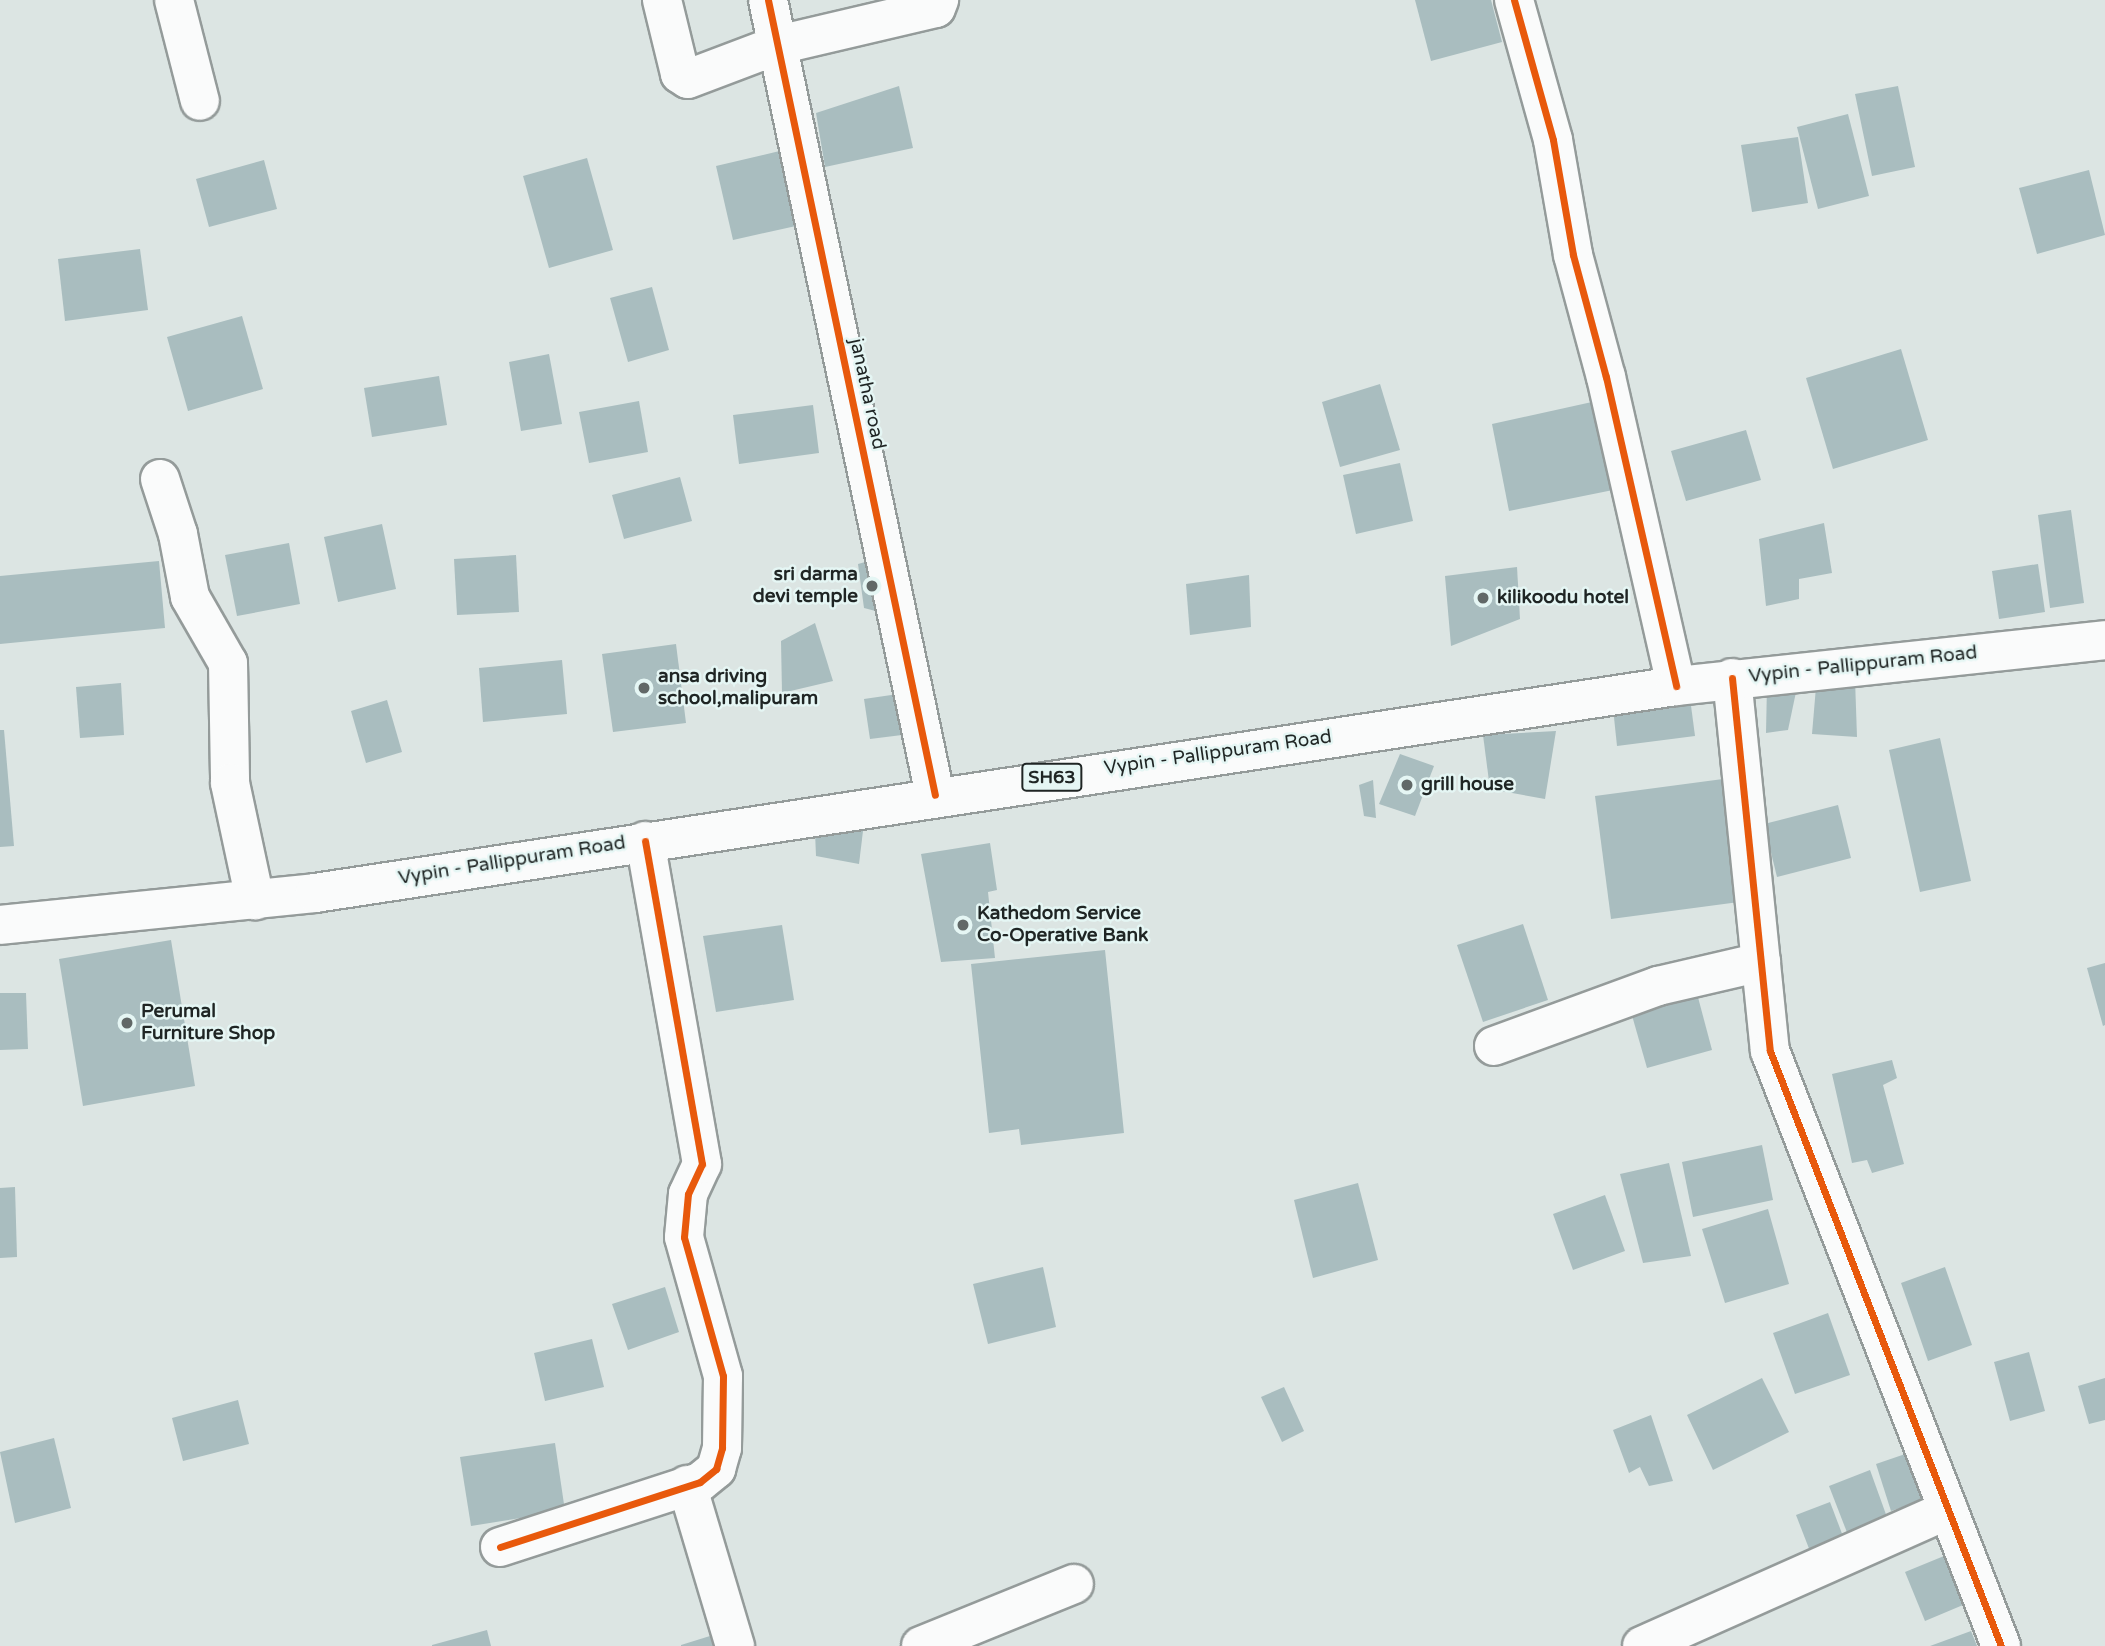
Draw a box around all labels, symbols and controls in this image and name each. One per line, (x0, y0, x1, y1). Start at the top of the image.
street label: janatha road (844, 336, 890, 452)
place label: sri darma devi temple (753, 564, 858, 608)
marker: sri darma devi temple (864, 578, 880, 594)
place label: kilikoodu hotel (1497, 587, 1629, 609)
marker: kilikoodu hotel (1475, 590, 1491, 606)
street label: Vypin - Pallippuram Road (1748, 642, 1978, 688)
place label: ansa driving school,malipuram (658, 666, 818, 710)
marker: ansa driving school,malipuram (636, 680, 652, 696)
street label: Vypin - Pallippuram Road (1103, 726, 1333, 780)
road number: SH63 (1020, 762, 1084, 792)
place label: grill house (1421, 774, 1514, 796)
marker: grill house (1399, 777, 1415, 793)
street label: Vypin - Pallippuram Road (397, 832, 627, 890)
place label: Kathedom Service Co-Operative Bank (977, 903, 1148, 947)
marker: Kathedom Service Co-Operative Bank (955, 917, 971, 933)
place label: Perumal Furniture Shop (141, 1001, 275, 1045)
marker: Perumal Furniture Shop (119, 1015, 135, 1031)

